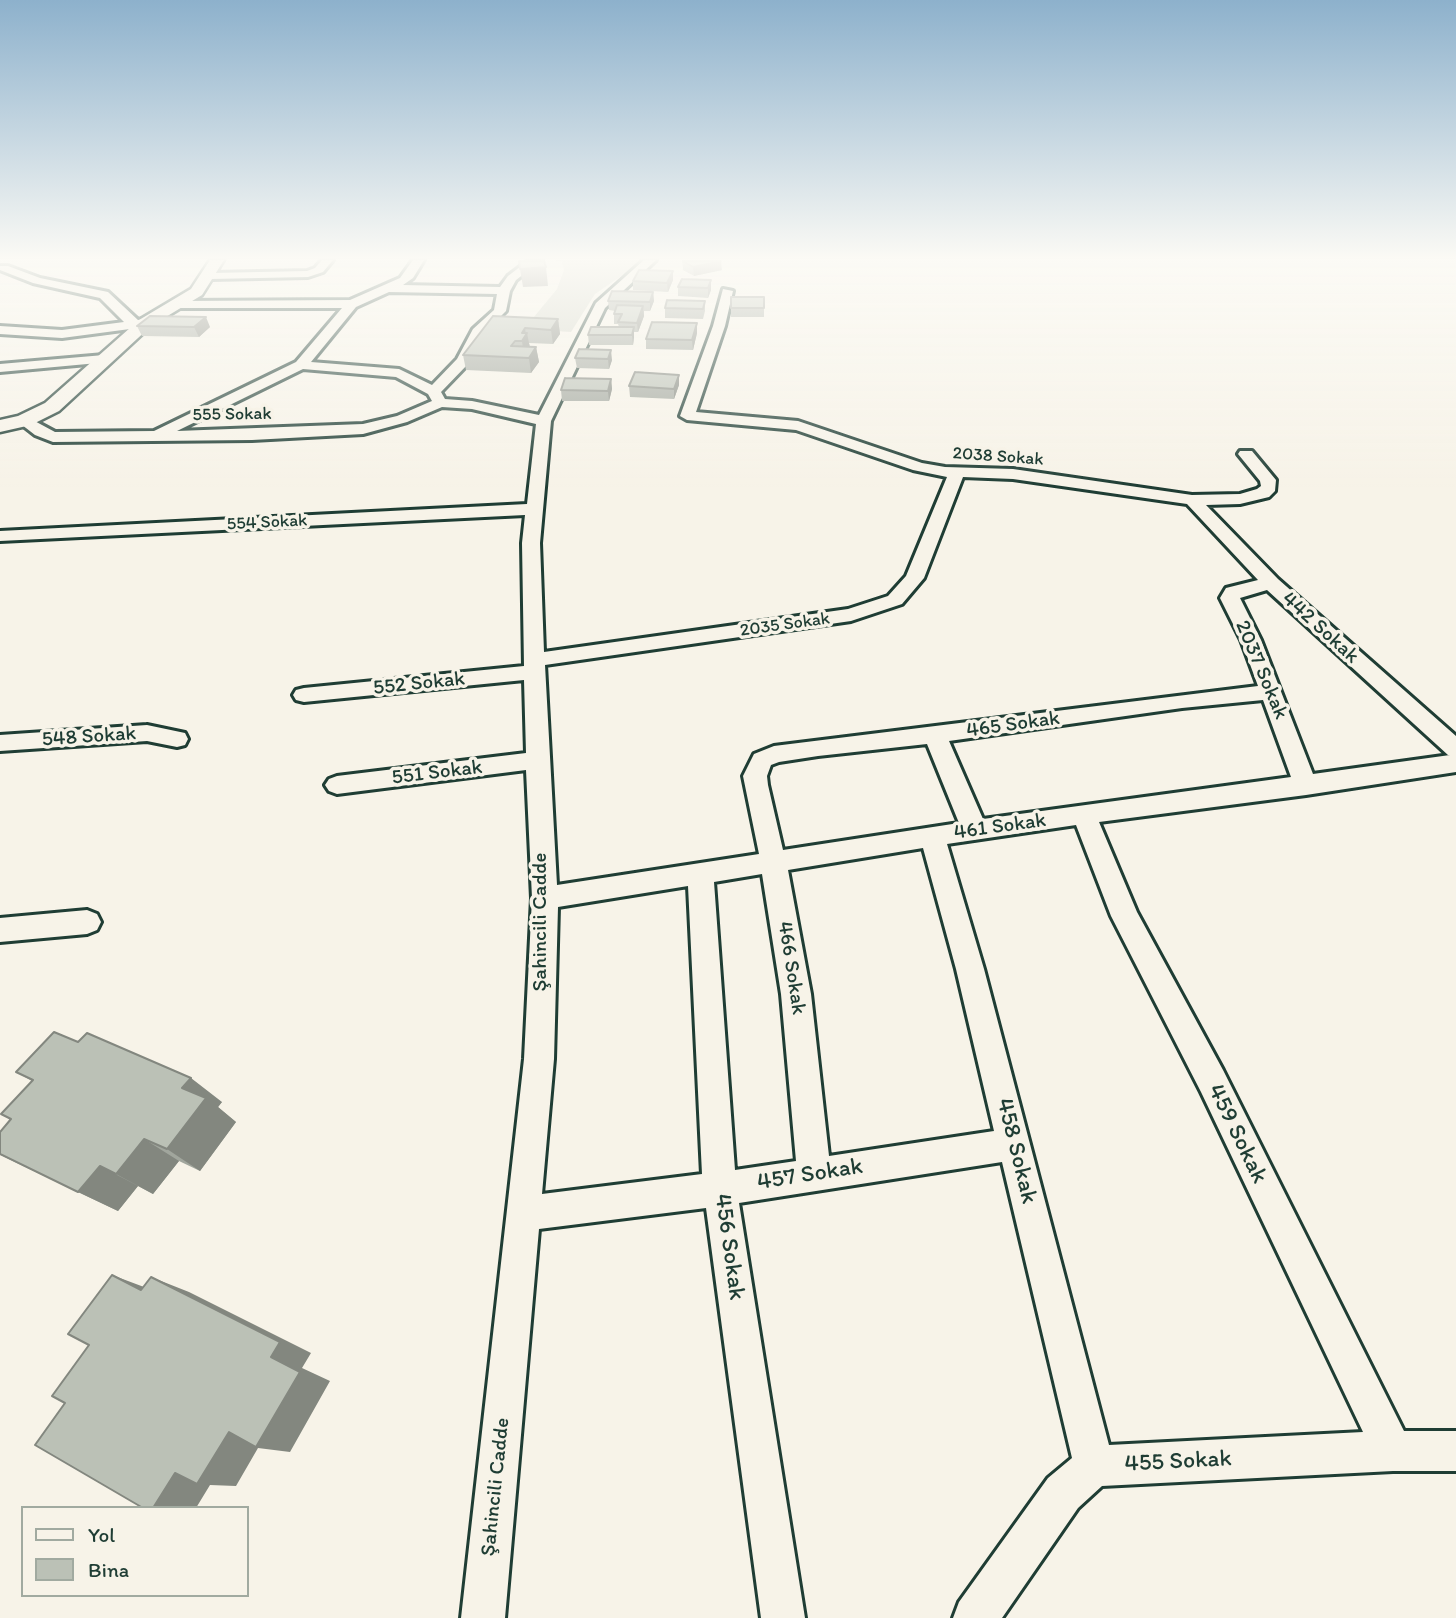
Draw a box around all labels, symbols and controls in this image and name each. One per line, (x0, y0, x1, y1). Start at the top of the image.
street label: 555 Sokak (192, 404, 272, 426)
street label: 2038 Sokak (952, 443, 1044, 471)
street label: 554 Sokak (226, 510, 308, 536)
street label: 442 Sokak (1276, 587, 1364, 669)
street label: 2035 Sokak (739, 608, 831, 642)
street label: 2037 Sokak (1229, 617, 1293, 723)
street label: 552 Sokak (372, 667, 466, 701)
street label: 465 Sokak (965, 706, 1061, 744)
street label: 548 Sokak (41, 721, 137, 753)
street label: 551 Sokak (390, 755, 484, 791)
street label: 461 Sokak (952, 808, 1048, 846)
street label: Şahincili Cadde (528, 852, 554, 992)
street label: 466 Sokak (771, 920, 811, 1016)
street label: 459 Sokak (1201, 1080, 1273, 1188)
street label: 458 Sokak (989, 1095, 1043, 1207)
street label: 457 Sokak (755, 1152, 865, 1198)
street label: 456 Sokak (707, 1192, 751, 1302)
street label: Şahincili Cadde (476, 1417, 516, 1557)
street label: 455 Sokak (1124, 1445, 1232, 1479)
legend (21, 1506, 248, 1597)
text: Yol (88, 1522, 115, 1547)
text: Bina (88, 1557, 129, 1582)

